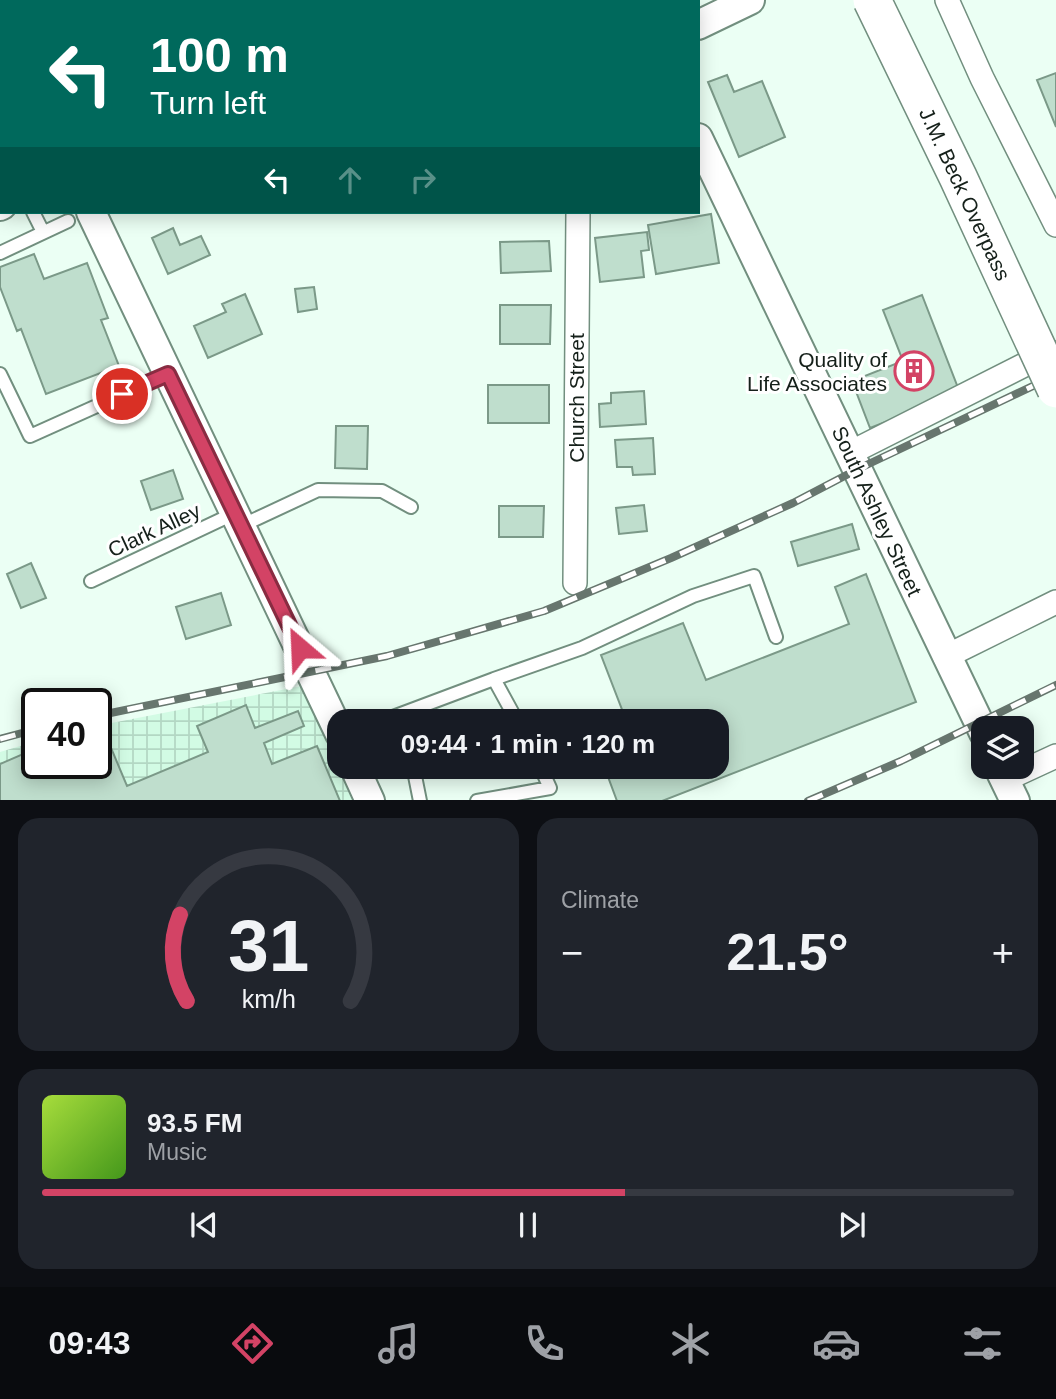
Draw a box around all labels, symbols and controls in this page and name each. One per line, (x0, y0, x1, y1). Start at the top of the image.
icon: left (35, 28, 126, 119)
text: 100 m (150, 28, 289, 82)
text: Turn left (150, 85, 266, 121)
street label: J.M. Beck Overpass (915, 104, 1015, 284)
icon: left (258, 161, 296, 199)
icon: ahead (331, 161, 369, 199)
icon: right (404, 161, 442, 199)
street label: Church Street (565, 333, 588, 463)
place label: Quality of Life Associates (747, 348, 887, 395)
building icon: Quality of Life Associates (893, 350, 935, 392)
pin (92, 364, 152, 424)
icon: arrive (103, 375, 141, 413)
street label: South Ashley Street (828, 423, 926, 600)
street label: Clark Alley (104, 498, 204, 561)
position arrow (263, 611, 337, 685)
speed limit sign: 40 (21, 688, 112, 779)
map controls (971, 716, 1034, 779)
button: layers (971, 716, 1034, 779)
text: 09:44 · 1 min · 120 m (401, 729, 655, 759)
text: Climate (561, 887, 639, 913)
text: 31 (228, 905, 309, 986)
text: 21.5° (726, 923, 849, 981)
text: − (561, 932, 583, 974)
text: + (992, 932, 1014, 974)
text: km/h (241, 984, 296, 1012)
text: 93.5 FM (147, 1108, 242, 1138)
text: Music (147, 1139, 207, 1165)
icon: previous (185, 1206, 223, 1244)
icon: pause (509, 1206, 547, 1244)
icon: next (833, 1206, 871, 1244)
icon: directions (228, 1319, 277, 1368)
icon: music (374, 1319, 423, 1368)
icon: phone (520, 1319, 569, 1368)
icon: climate (666, 1319, 715, 1368)
icon: car (812, 1319, 861, 1368)
icon: filters (958, 1319, 1007, 1368)
text: 09:43 (49, 1325, 130, 1361)

